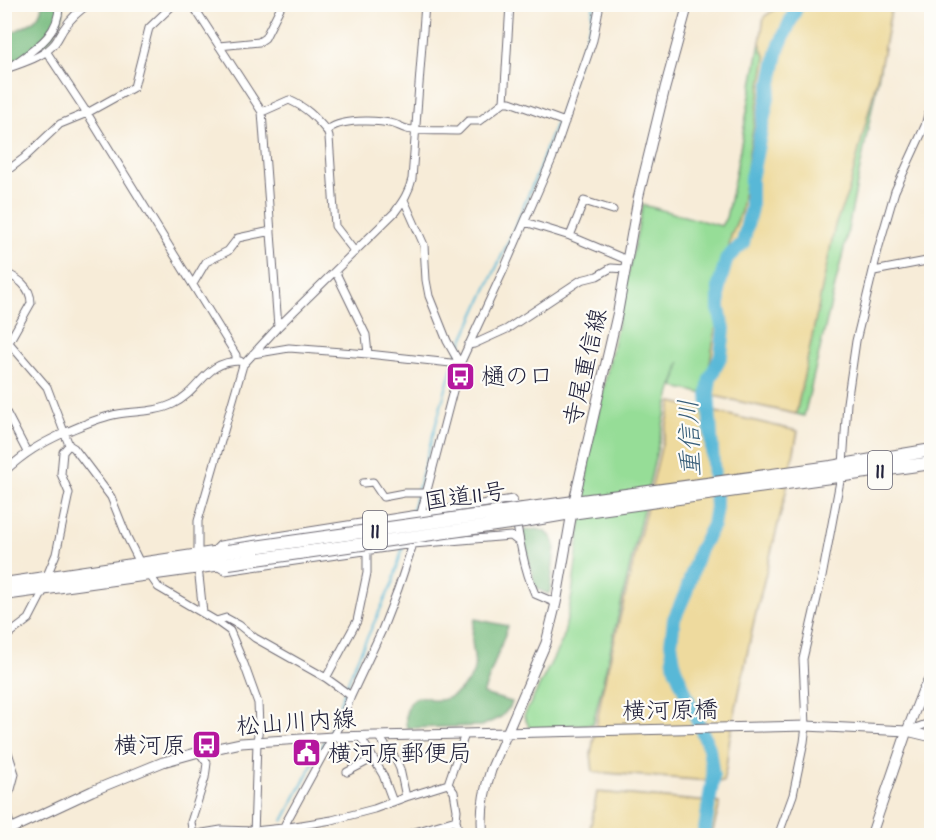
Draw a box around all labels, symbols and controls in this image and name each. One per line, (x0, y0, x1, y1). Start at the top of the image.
street label: 寺尾重信線 (558, 305, 618, 430)
bus stop icon: 樋の口 (444, 360, 476, 392)
place label: 樋の口 (481, 362, 553, 396)
water label: 重信川 (673, 398, 712, 478)
road number: 11 (868, 451, 892, 489)
street label: 国道11号 (422, 476, 509, 522)
road number: 11 (363, 511, 387, 549)
street label: 横河原橋 (622, 695, 718, 731)
street label: 松山川内線 (235, 704, 357, 746)
bus stop icon: 横河原 (191, 729, 223, 761)
place label: 横河原 (114, 731, 186, 765)
public building icon: 横河原郵便局 (291, 737, 323, 769)
place label: 横河原郵便局 (328, 739, 472, 773)

